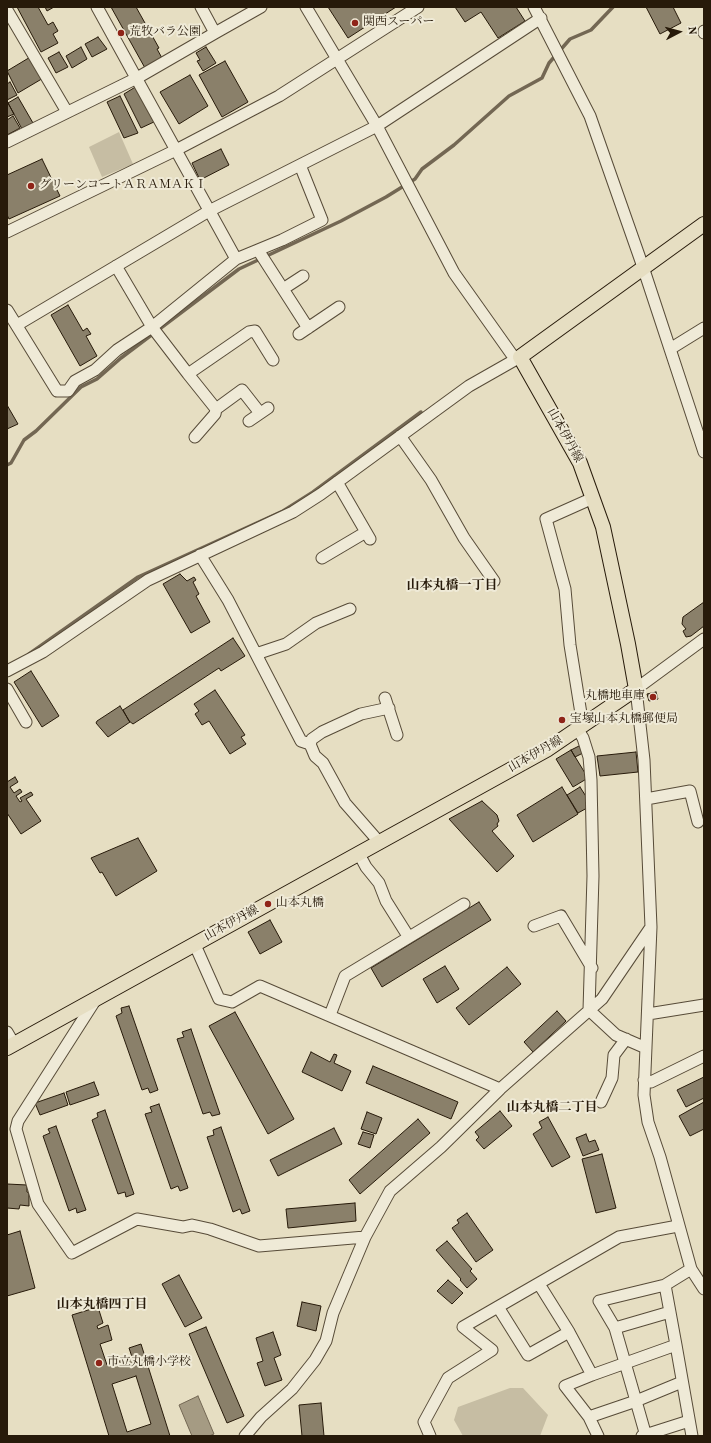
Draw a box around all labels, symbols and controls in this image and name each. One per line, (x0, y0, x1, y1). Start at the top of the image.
north arrow (659, 12, 699, 52)
place label: 関西スーパー (363, 16, 434, 30)
marker: 関西スーパー (350, 18, 360, 28)
place label: 荒牧バラ公園 (129, 26, 201, 40)
text: N (684, 26, 699, 35)
marker: 荒牧バラ公園 (116, 28, 126, 38)
place label: グリーンコートＡＲＡＭＡＫＩ (39, 179, 207, 193)
marker: グリーンコートＡＲＡＭＡＫＩ (26, 181, 36, 191)
street label: 山本伊丹線 (543, 406, 585, 466)
district label: 山本丸橋一丁目 (407, 579, 497, 595)
place label: 丸橋地車庫 (585, 690, 645, 704)
marker: 丸橋地車庫 (648, 692, 658, 702)
place label: 宝塚山本丸橋郵便局 (570, 713, 678, 727)
marker: 宝塚山本丸橋郵便局 (557, 715, 567, 725)
street label: 山本伊丹線 (506, 734, 566, 776)
place label: 山本丸橋 (276, 897, 324, 911)
marker: 山本丸橋 (263, 899, 273, 909)
street label: 山本伊丹線 (202, 903, 262, 945)
district label: 山本丸橋二丁目 (507, 1101, 597, 1117)
district label: 山本丸橋四丁目 (57, 1298, 147, 1314)
place label: 市立丸橋小学校 (107, 1356, 191, 1370)
marker: 市立丸橋小学校 (94, 1358, 104, 1368)

